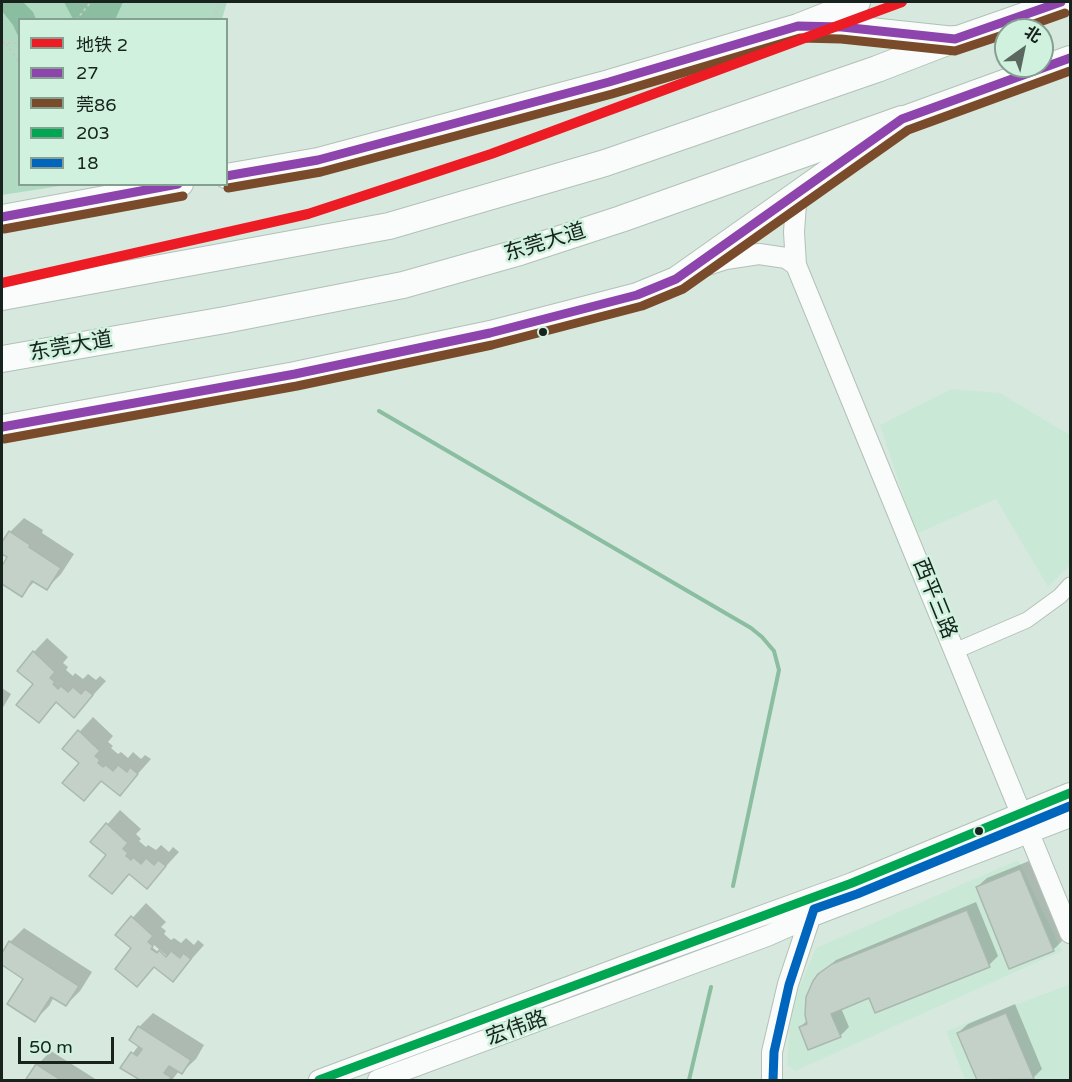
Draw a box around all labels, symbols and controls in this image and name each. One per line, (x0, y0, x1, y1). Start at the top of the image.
legend (18, 18, 228, 186)
north arrow (994, 18, 1054, 78)
text: 北 (1021, 22, 1045, 47)
text: 地铁 2 (76, 34, 128, 56)
text: 27 (76, 62, 99, 84)
text: 莞86 (76, 94, 117, 116)
text: 203 (76, 122, 110, 144)
text: 18 (76, 152, 99, 174)
street label: 东莞大道 (501, 219, 589, 267)
unlabelled marker (537, 326, 549, 338)
street label: 东莞大道 (27, 327, 115, 367)
street label: 西平三路 (907, 555, 961, 643)
unlabelled marker (973, 825, 985, 837)
street label: 宏伟路 (483, 1006, 551, 1052)
scale bar (21, 1025, 117, 1063)
text: 50 m (29, 1036, 73, 1058)

